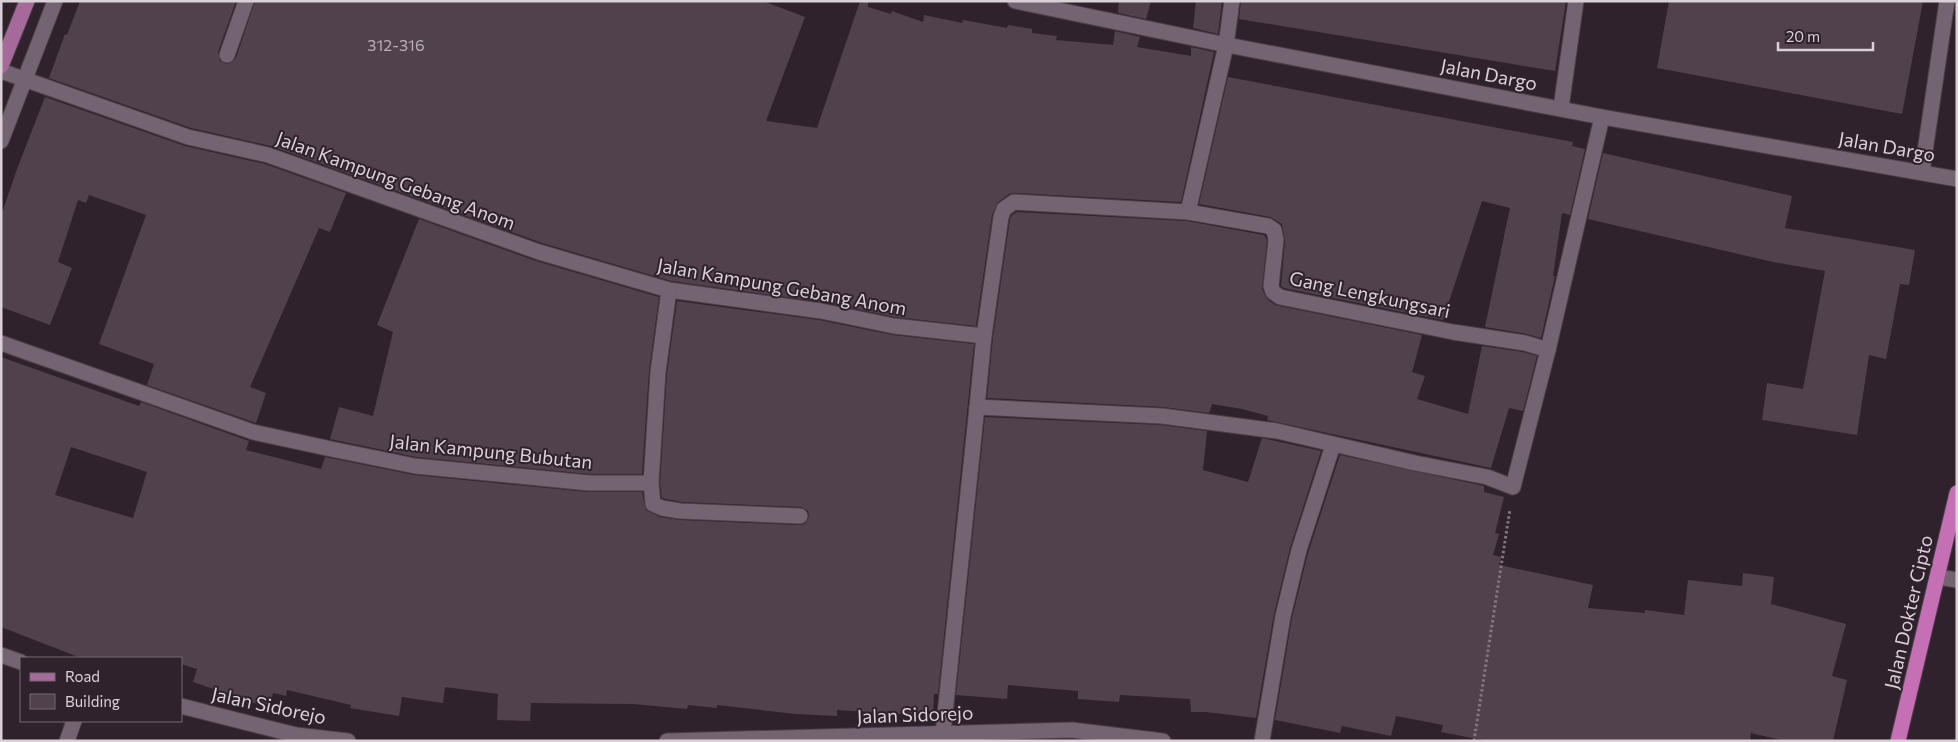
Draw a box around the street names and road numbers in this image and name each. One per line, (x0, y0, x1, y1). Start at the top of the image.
street label: Jalan Dargo (1439, 53, 1539, 95)
street label: Jalan Kampung Gebang Anom (273, 126, 519, 234)
street label: Jalan Dargo (1837, 126, 1937, 166)
street label: Jalan Kampung Gebang Anom (656, 253, 908, 319)
street label: Gang Lengkungsari (1287, 266, 1453, 322)
street label: Jalan Kampung Bubutan (388, 429, 594, 473)
street label: Jalan Dokter Cipto (1879, 533, 1937, 691)
street label: Jalan Sidorejo (210, 682, 328, 728)
street label: Jalan Sidorejo (856, 700, 974, 728)

